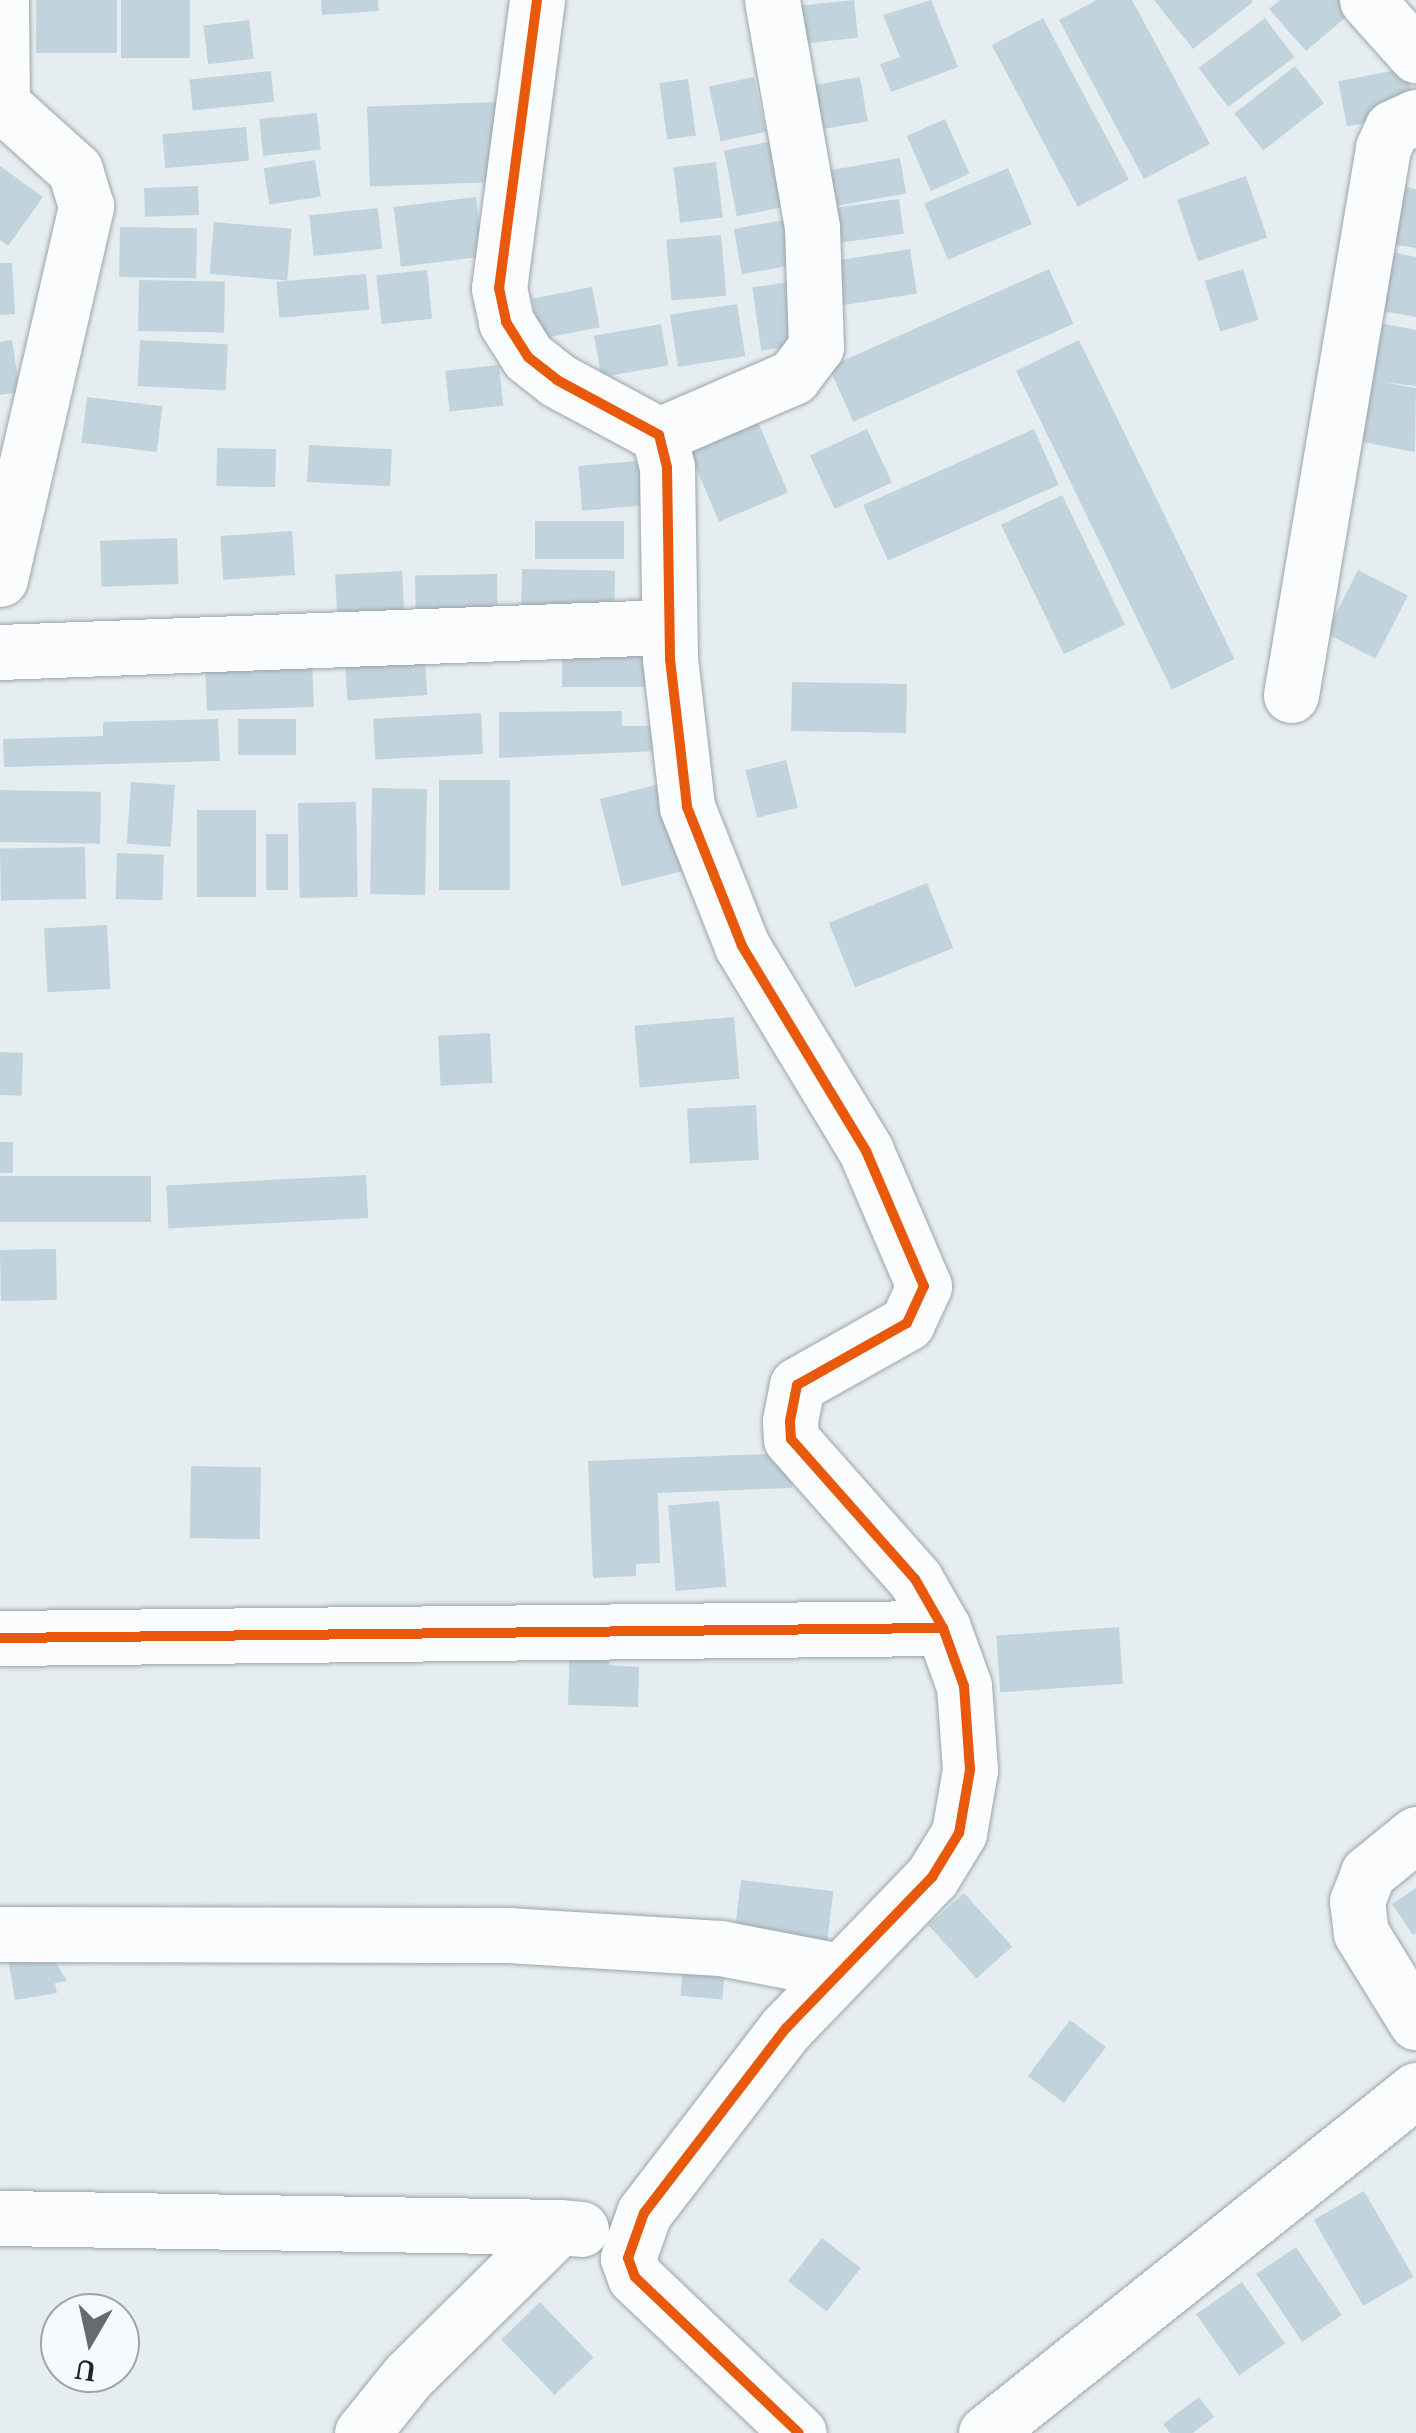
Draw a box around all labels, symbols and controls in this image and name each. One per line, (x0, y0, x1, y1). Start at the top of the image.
north arrow (40, 2293, 140, 2393)
text: U (73, 2351, 98, 2391)

